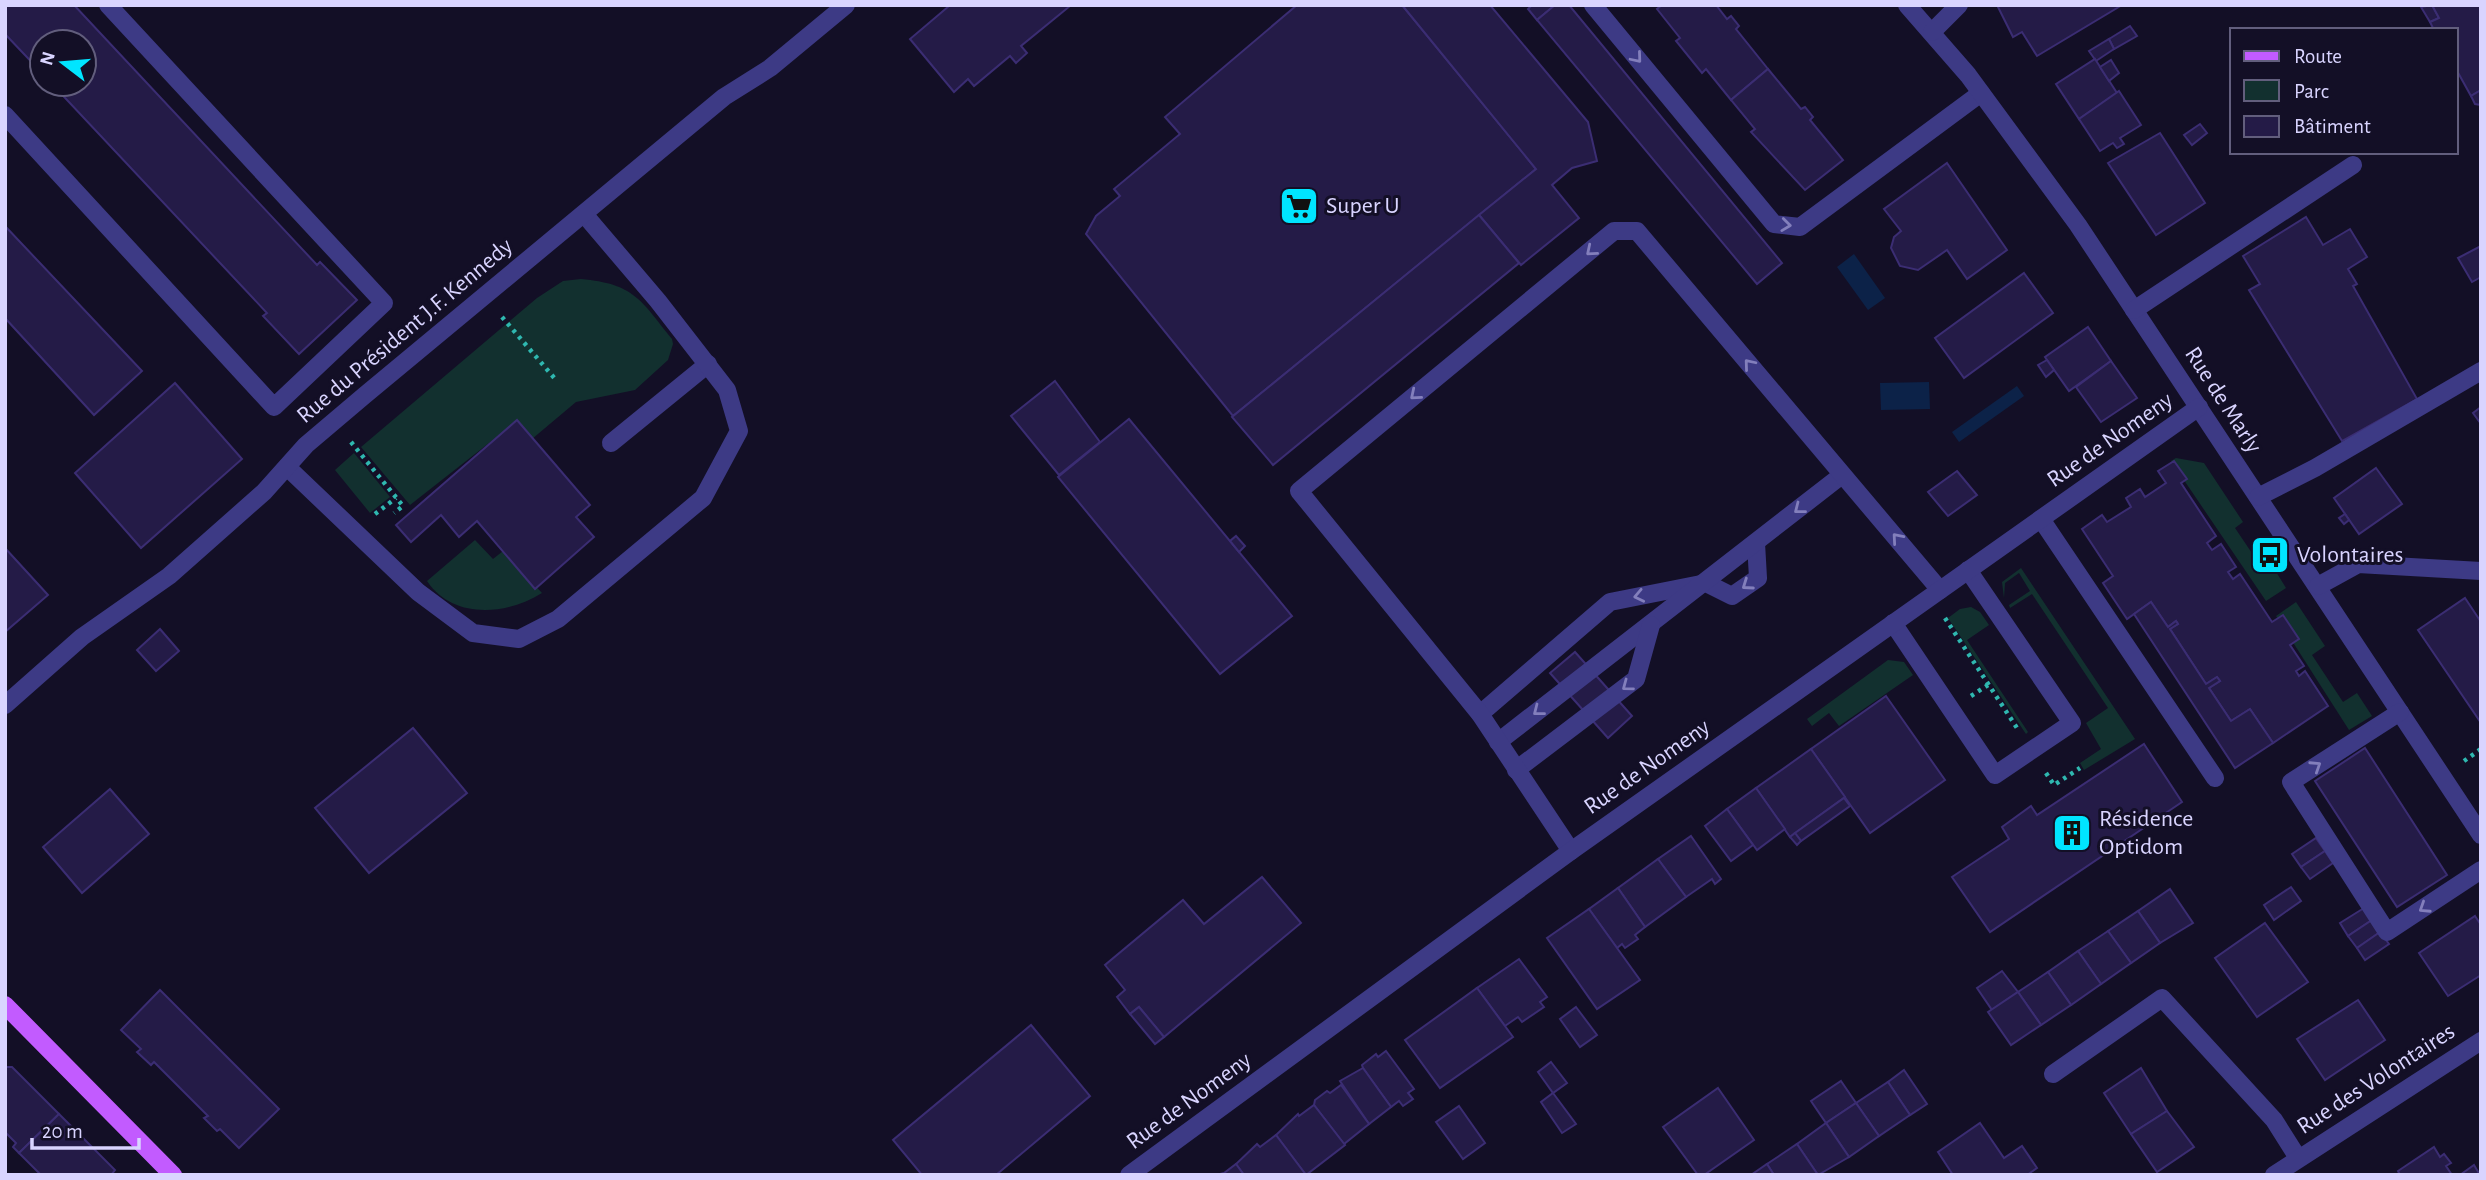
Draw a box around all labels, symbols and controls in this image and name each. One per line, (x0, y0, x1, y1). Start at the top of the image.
north arrow (28, 28, 98, 98)
legend (2230, 28, 2458, 154)
text: Route (2294, 46, 2342, 67)
one-way arrow (1629, 49, 1641, 62)
text: N (37, 50, 59, 68)
text: Parc (2294, 81, 2329, 102)
text: Bâtiment (2294, 116, 2371, 137)
supermarket icon: Super U (1278, 185, 1320, 227)
place label: Super U (1326, 194, 1400, 218)
one-way arrow (1780, 218, 1792, 233)
street label: Rue du Président J.F. Kennedy (293, 234, 517, 428)
one-way arrow (1586, 242, 1598, 255)
street label: Rue de Marly (2180, 343, 2266, 457)
one-way arrow (1745, 360, 1757, 373)
one-way arrow (1411, 387, 1424, 399)
street label: Rue de Nomeny (2043, 388, 2177, 492)
one-way arrow (1794, 501, 1807, 513)
one-way arrow (1893, 533, 1905, 546)
bus stop icon: Volontaires (2249, 534, 2291, 576)
place label: Volontaires (2297, 543, 2403, 567)
one-way arrow (1742, 577, 1755, 589)
one-way arrow (1633, 588, 1645, 603)
one-way arrow (1622, 678, 1634, 691)
one-way arrow (1534, 703, 1546, 716)
street label: Rue de Nomeny (1580, 715, 1714, 819)
one-way arrow (2308, 762, 2321, 775)
place label: Résidence Optidom (2099, 807, 2193, 859)
building icon: Résidence Optidom (2051, 812, 2093, 854)
one-way arrow (2418, 899, 2431, 912)
street label: Rue des Volontaires (2293, 1019, 2459, 1139)
street label: Rue de Nomeny (1122, 1048, 1256, 1154)
scale bar (32, 1106, 138, 1150)
text: 20 m (42, 1121, 83, 1142)

